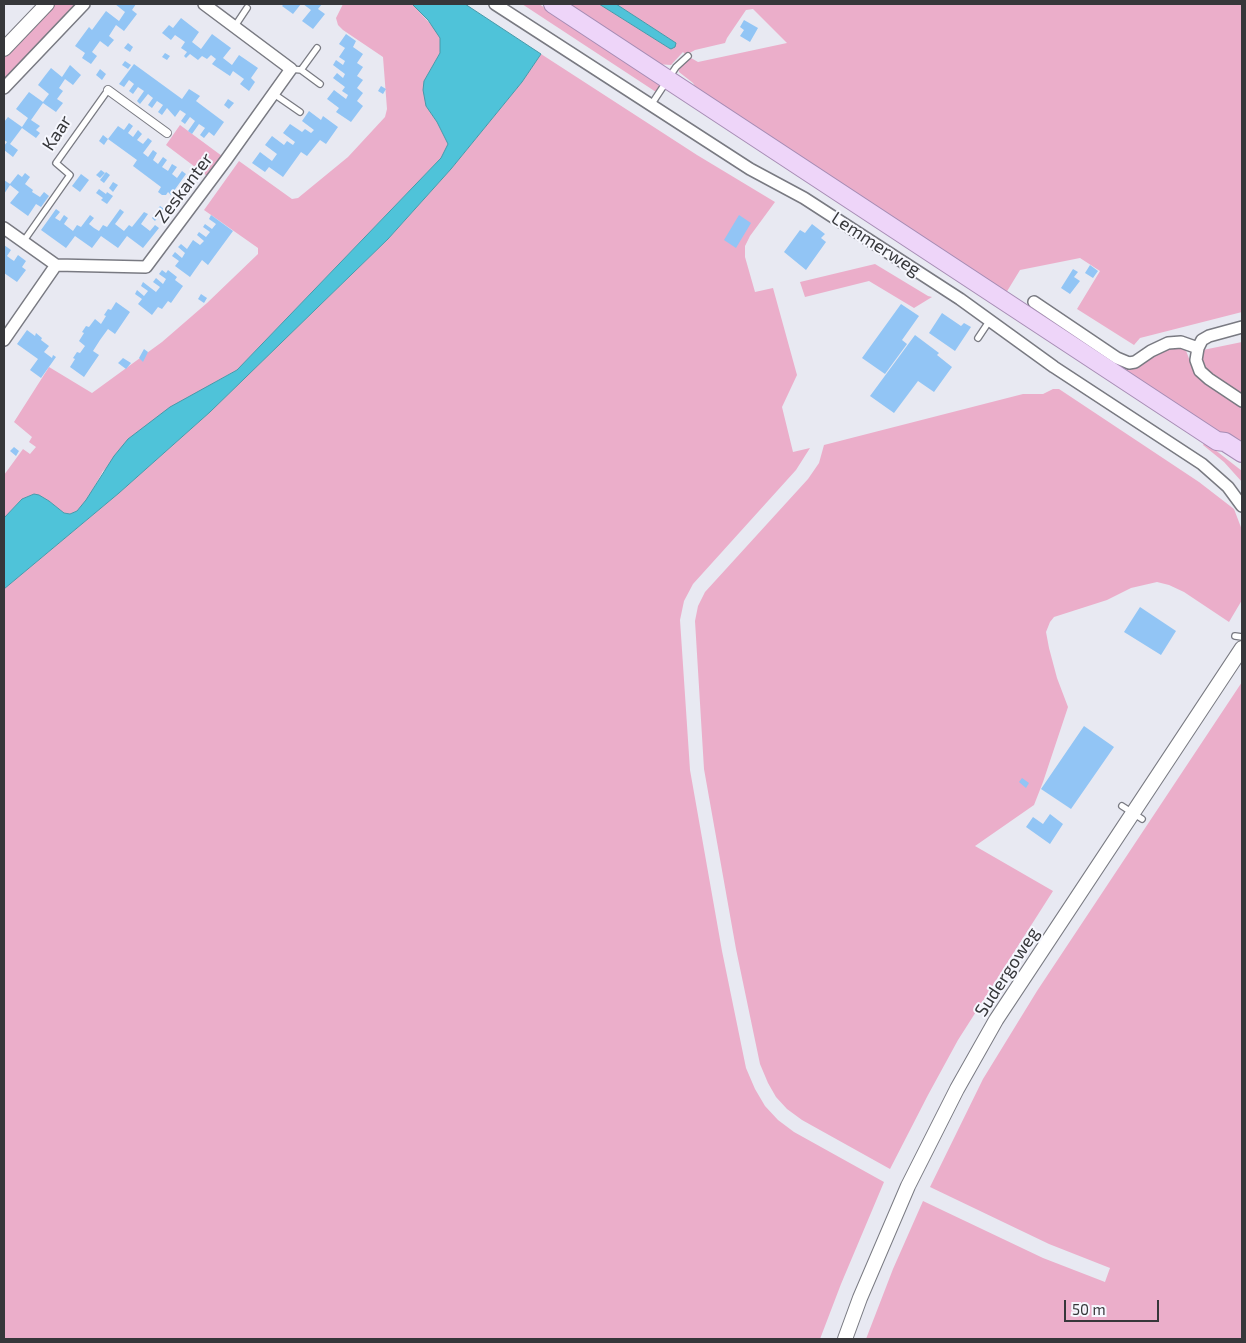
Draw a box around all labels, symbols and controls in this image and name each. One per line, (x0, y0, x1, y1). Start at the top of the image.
street label: Kaar (38, 111, 76, 155)
street label: Zeskanter (151, 149, 217, 227)
street label: Lemmerweg (827, 207, 925, 281)
street label: Sudergoweg (970, 923, 1044, 1021)
scale bar (1066, 1290, 1161, 1322)
text: 50 m (1072, 1300, 1106, 1318)

